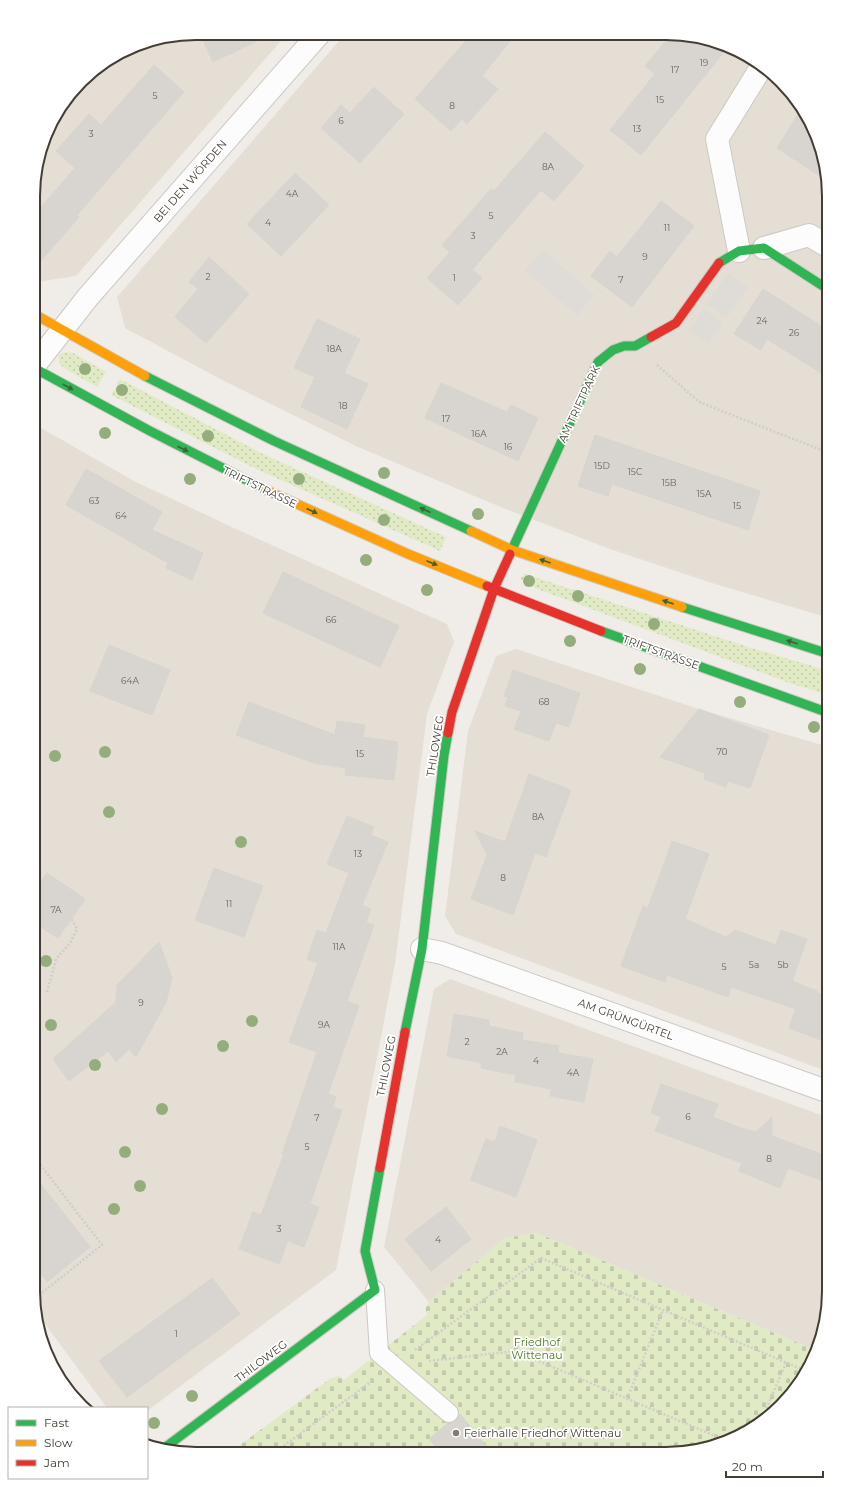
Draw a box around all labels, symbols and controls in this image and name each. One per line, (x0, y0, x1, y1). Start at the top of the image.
house number: 19 (700, 57, 709, 68)
house number: 17 (671, 64, 679, 75)
house number: 5 (152, 90, 158, 101)
house number: 15 (656, 94, 664, 105)
house number: 8 (449, 100, 455, 111)
house number: 6 (338, 115, 344, 126)
house number: 13 (633, 123, 641, 134)
house number: 3 (88, 128, 94, 139)
street label: BEI DEN WÖRDEN (150, 137, 230, 225)
house number: 8A (542, 161, 555, 172)
house number: 4A (286, 188, 299, 199)
house number: 5 (488, 210, 494, 221)
house number: 4 (265, 217, 271, 228)
house number: 11 (664, 222, 670, 233)
house number: 3 (470, 230, 476, 241)
house number: 9 (642, 251, 648, 262)
house number: 2 (205, 271, 211, 282)
house number: 1 (452, 272, 456, 283)
house number: 7 (618, 274, 624, 285)
house number: 24 (757, 315, 767, 326)
house number: 26 (789, 327, 800, 338)
house number: 18A (326, 343, 342, 354)
street label: AM TRIFTPARK (555, 363, 603, 445)
one-way arrow (62, 384, 74, 391)
house number: 18 (339, 400, 348, 411)
house number: 17 (442, 413, 450, 424)
house number: 16A (471, 428, 487, 439)
house number: 16 (504, 441, 513, 452)
one-way arrow (177, 445, 189, 452)
house number: 15D (594, 460, 610, 471)
street label: TRIFTSTRASSE (221, 463, 299, 511)
house number: 15C (628, 466, 643, 477)
house number: 15B (661, 477, 677, 488)
house number: 15A (697, 488, 712, 499)
house number: 63 (89, 495, 99, 506)
house number: 15 (733, 500, 741, 511)
one-way arrow (419, 507, 431, 513)
one-way arrow (307, 508, 318, 514)
house number: 64 (115, 510, 127, 521)
one-way arrow (538, 557, 550, 563)
one-way arrow (426, 560, 437, 566)
one-way arrow (662, 599, 674, 605)
house number: 66 (326, 614, 337, 625)
street label: TRIFTSTRASSE (621, 632, 701, 672)
one-way arrow (785, 639, 797, 645)
house number: 64A (121, 675, 139, 686)
house number: 68 (538, 696, 550, 707)
street label: THILOWEG (423, 714, 447, 778)
house number: 70 (716, 746, 728, 757)
house number: 15 (356, 748, 364, 759)
house number: 8A (532, 811, 545, 822)
house number: 13 (354, 848, 362, 859)
house number: 8 (500, 872, 506, 883)
house number: 11 (226, 898, 232, 909)
house number: 7A (50, 904, 62, 915)
house number: 11A (333, 941, 346, 952)
house number: 5a (749, 959, 759, 970)
house number: 5b (777, 959, 789, 970)
house number: 5 (721, 961, 727, 972)
street label: AM GRÜNGÜRTEL (576, 995, 676, 1043)
house number: 9 (138, 997, 144, 1008)
house number: 9A (318, 1019, 330, 1030)
street label: THILOWEG (373, 1034, 399, 1098)
house number: 2 (464, 1036, 470, 1047)
house number: 2A (496, 1046, 508, 1057)
house number: 4 (533, 1055, 539, 1066)
house number: 4A (567, 1067, 580, 1078)
house number: 6 (685, 1111, 691, 1122)
house number: 7 (314, 1112, 320, 1123)
house number: 5 (304, 1141, 310, 1152)
house number: 8 (766, 1153, 772, 1164)
house number: 3 (276, 1223, 282, 1234)
house number: 4 (435, 1234, 441, 1245)
house number: 1 (174, 1328, 178, 1339)
park label: Friedhof Wittenau (511, 1335, 563, 1362)
street label: THILOWEG (232, 1337, 290, 1385)
legend (8, 1407, 148, 1479)
text: Fast (44, 1415, 69, 1430)
place label: Feierhalle Friedhof Wittenau (464, 1426, 621, 1440)
marker: Feierhalle Friedhof Wittenau (451, 1428, 461, 1438)
text: Slow (44, 1435, 73, 1450)
scale bar (726, 1453, 823, 1479)
text: Jam (43, 1455, 70, 1470)
text: 20 m (732, 1459, 763, 1474)

